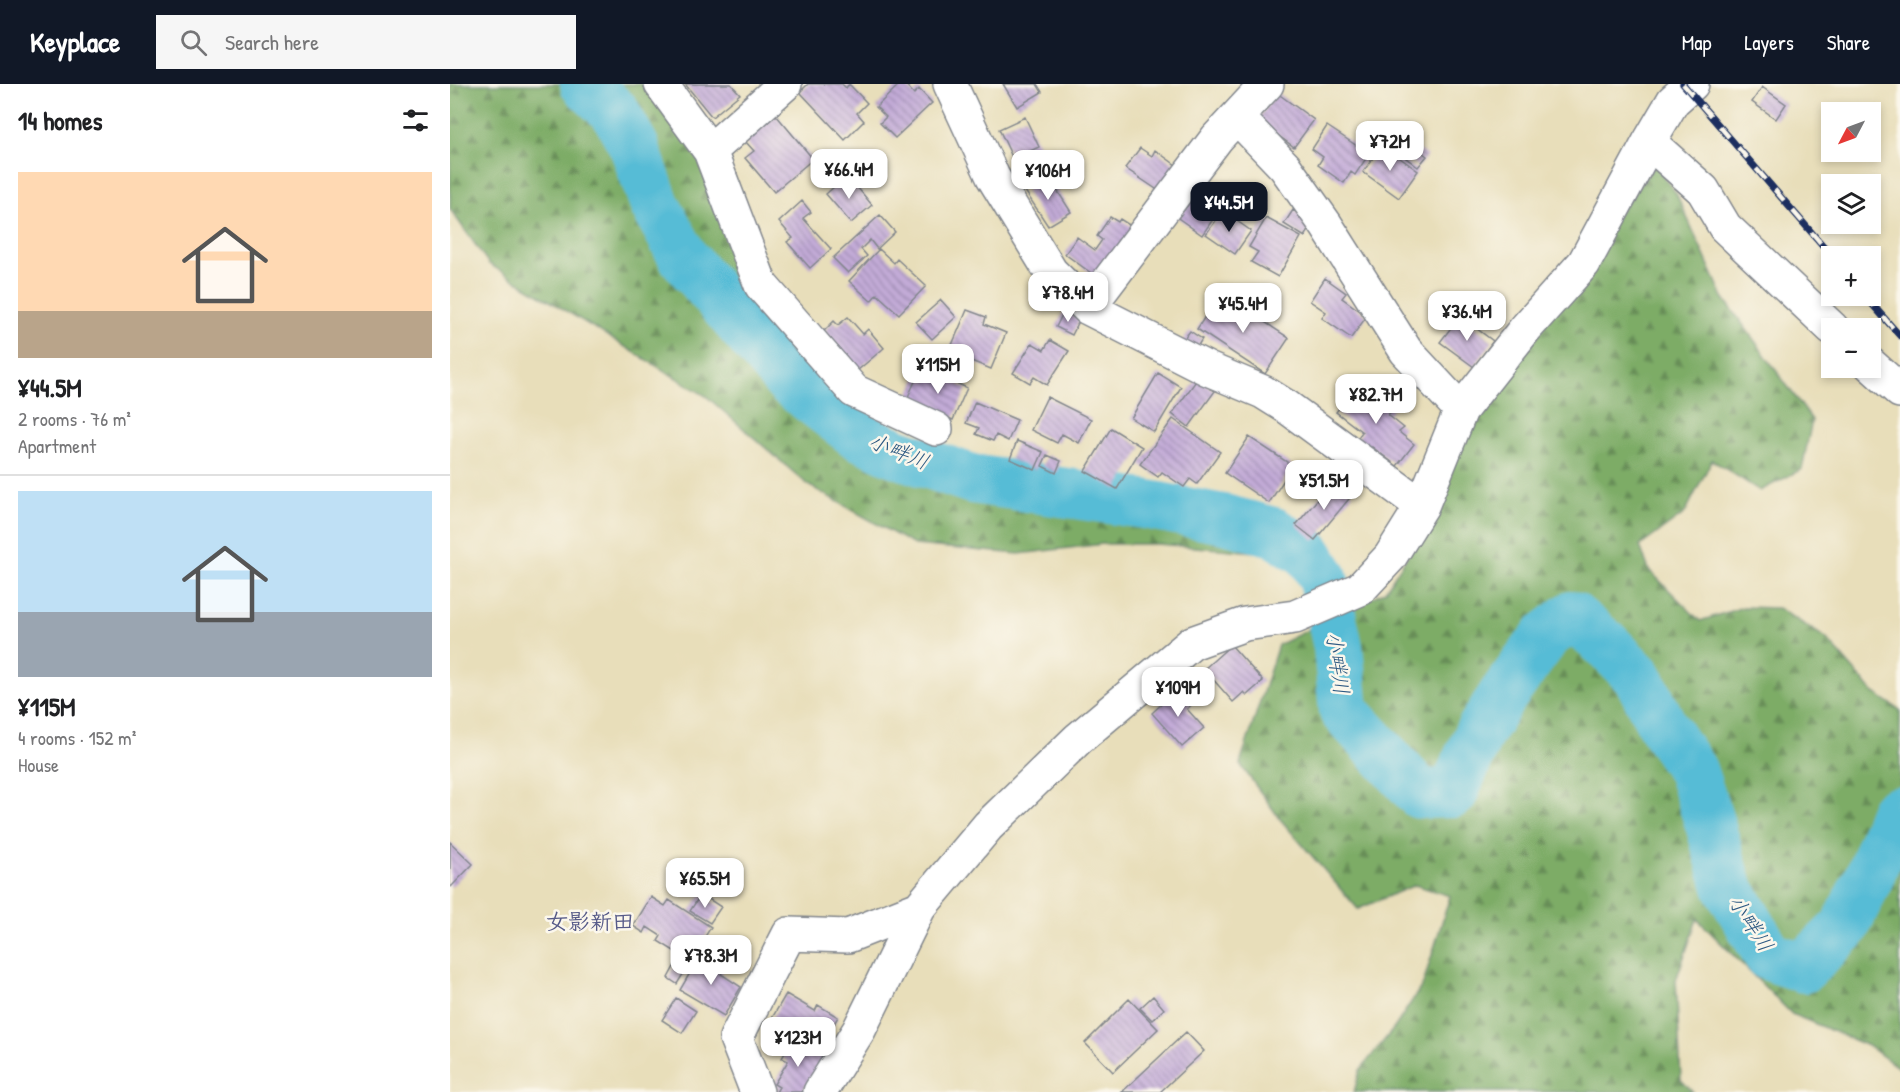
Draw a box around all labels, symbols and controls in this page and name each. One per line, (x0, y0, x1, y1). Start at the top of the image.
search box (156, 15, 576, 69)
text: Keyplace (30, 23, 120, 61)
icon: search (177, 26, 210, 59)
text: Search here (225, 27, 319, 57)
text: Map (1682, 28, 1711, 57)
text: Layers (1744, 28, 1794, 57)
text: Share (1827, 28, 1870, 57)
north arrow (1821, 102, 1881, 162)
map controls (1821, 102, 1881, 378)
text: 14 homes (18, 103, 103, 138)
icon: filters (399, 104, 432, 137)
pin: ¥72M (1354, 121, 1426, 172)
text: ¥72M (1370, 127, 1410, 154)
pin: ¥66.4M (800, 149, 898, 200)
pin: ¥106M (1006, 150, 1090, 201)
text: ¥66.4M (825, 155, 873, 182)
text: ¥106M (1025, 156, 1071, 183)
button: layers (1821, 174, 1881, 234)
pin: ¥44.5M (1180, 182, 1278, 233)
text: ¥44.5M (1205, 188, 1253, 215)
icon: home (171, 211, 279, 319)
button: + (1821, 246, 1881, 306)
pin: ¥78.4M (1019, 272, 1117, 323)
text: ¥78.4M (1042, 278, 1094, 305)
pin: ¥45.4M (1194, 283, 1292, 334)
text: ¥45.4M (1219, 289, 1267, 316)
pin: ¥36.4M (1418, 291, 1516, 342)
text: ¥36.4M (1442, 297, 1492, 324)
button: − (1821, 318, 1881, 378)
pin: ¥115M (896, 344, 980, 395)
text: ¥115M (916, 350, 960, 377)
text: ¥44.5M (18, 370, 82, 405)
pin: ¥82.7M (1327, 374, 1425, 425)
text: ¥82.7M (1349, 380, 1403, 407)
text: 2 rooms · 76 m² (18, 405, 131, 432)
water label: 小畔川 (864, 426, 934, 476)
text: Apartment (18, 432, 96, 459)
pin: ¥51.5M (1275, 460, 1373, 511)
text: ¥51.5M (1299, 466, 1349, 493)
icon: home (171, 530, 279, 638)
water label: 小畔川 (1319, 630, 1357, 696)
pin: ¥109M (1136, 667, 1220, 718)
text: ¥109M (1156, 673, 1200, 700)
text: ¥115M (18, 689, 75, 724)
text: 4 rooms · 152 m² (18, 724, 136, 751)
text: House (18, 751, 59, 778)
pin: ¥65.5M (656, 858, 754, 909)
text: ¥65.5M (680, 864, 730, 891)
water label: 小畔川 (1722, 889, 1780, 957)
district label: 女影新田 (546, 906, 634, 936)
pin: ¥78.3M (662, 935, 760, 986)
text: ¥78.3M (685, 941, 737, 968)
pin: ¥123M (756, 1017, 840, 1068)
text: ¥123M (775, 1023, 821, 1050)

